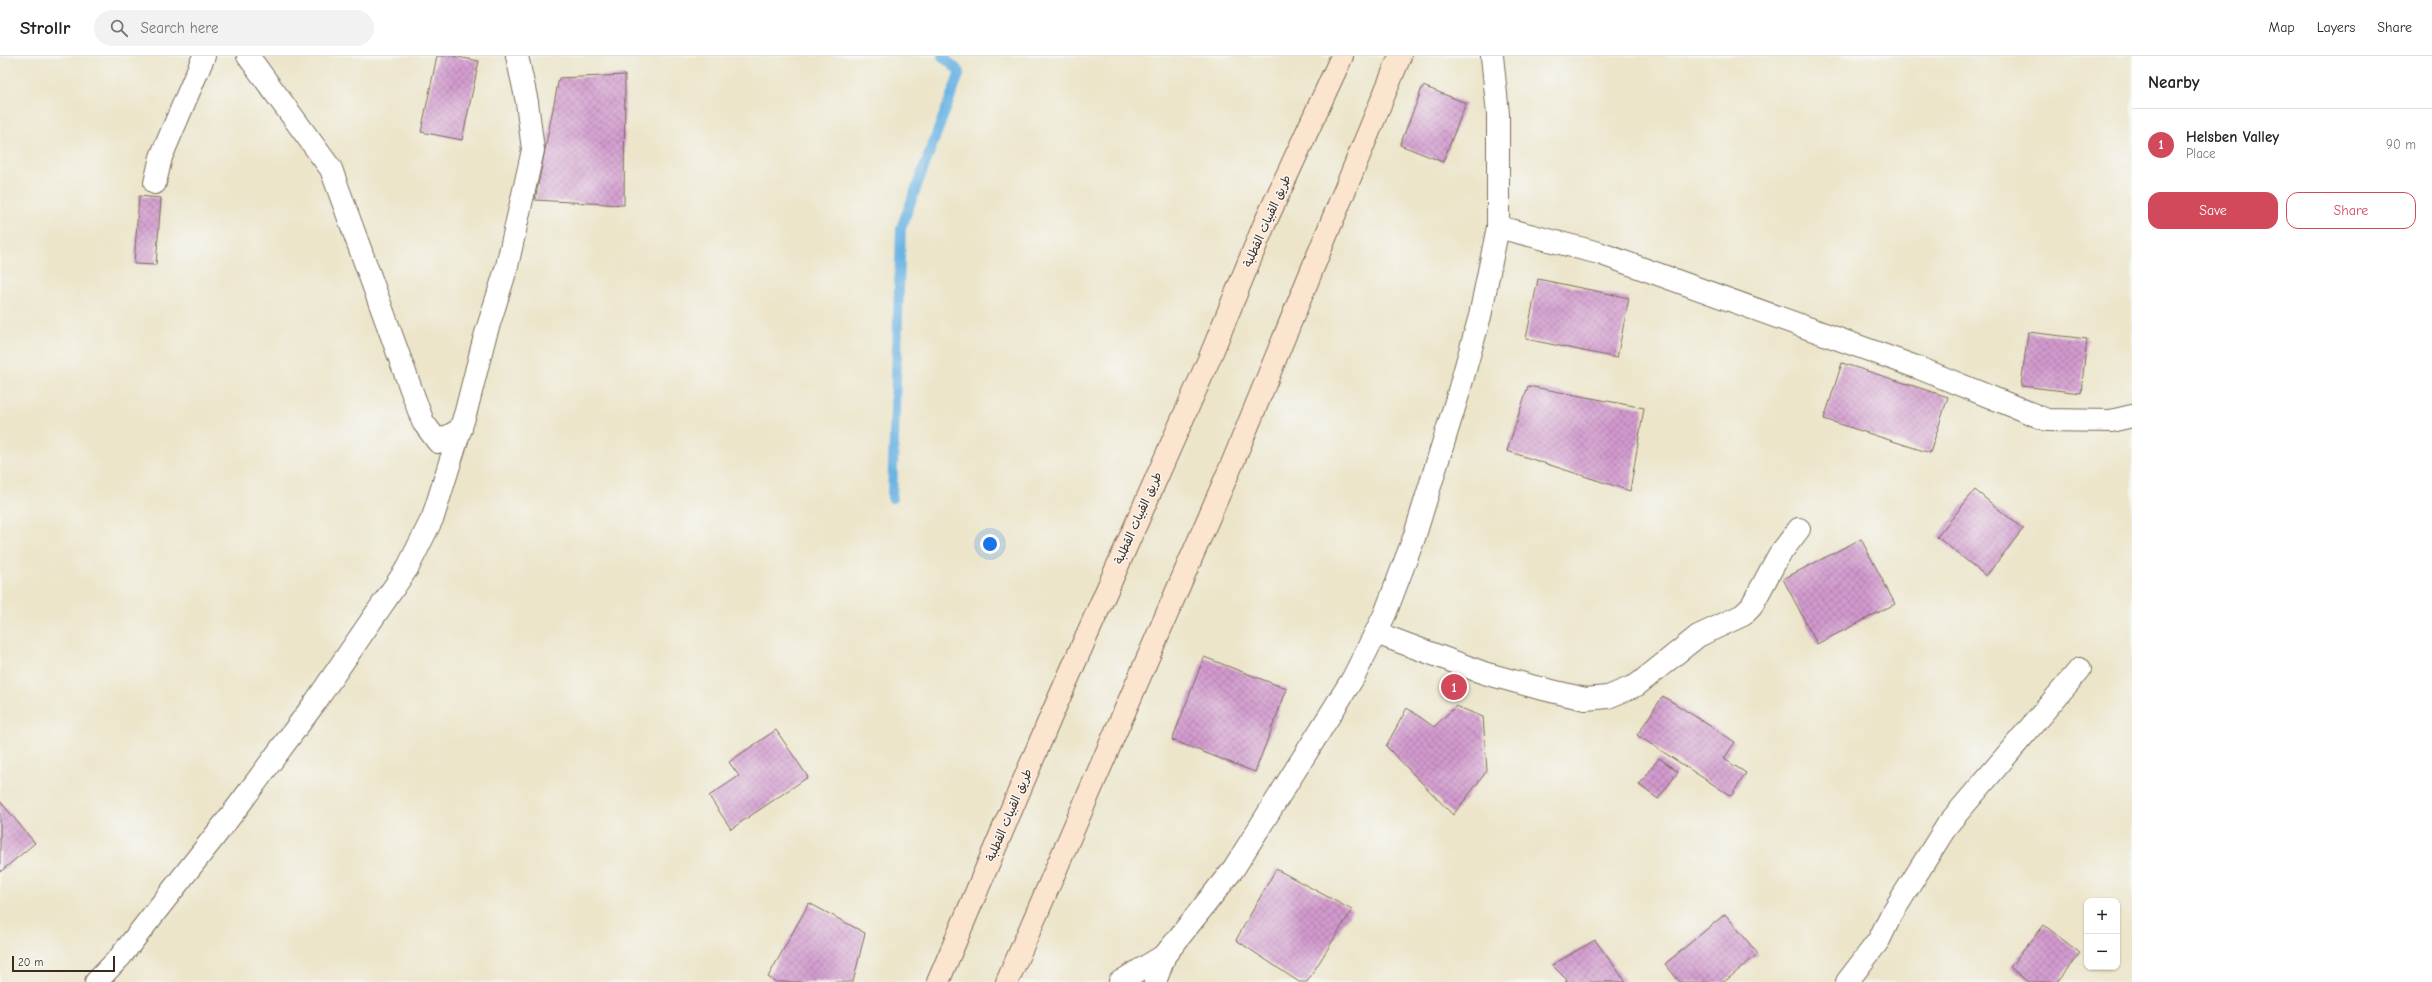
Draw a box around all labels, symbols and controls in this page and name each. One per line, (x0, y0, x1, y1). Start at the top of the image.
search box (94, 10, 374, 46)
text: Strollr (20, 17, 70, 39)
icon: search (108, 17, 130, 39)
text: Search here (140, 19, 219, 37)
text: Map (2268, 19, 2295, 36)
text: Layers (2317, 19, 2355, 36)
text: Share (2377, 19, 2412, 36)
text: Nearby (2148, 73, 2199, 92)
text: Helsben Valley (2186, 128, 2279, 146)
text: 1 (2158, 137, 2164, 152)
text: 90 m (2386, 137, 2416, 152)
text: Place (2186, 146, 2216, 161)
street label: طريق القبيات القطلبة (1240, 173, 1294, 270)
button: Save (2148, 192, 2278, 229)
button: Share (2286, 192, 2416, 229)
street label: طريق القبيات القطلبة (1111, 470, 1165, 567)
your location (980, 534, 1000, 554)
pin: 1 (1441, 672, 1467, 702)
street label: طريق القبيات القطلبة (983, 767, 1036, 864)
map controls (2084, 898, 2120, 970)
button: + (2084, 898, 2120, 934)
button: − (2084, 934, 2120, 970)
scale bar (12, 954, 115, 973)
text: 20 m (18, 956, 43, 969)

